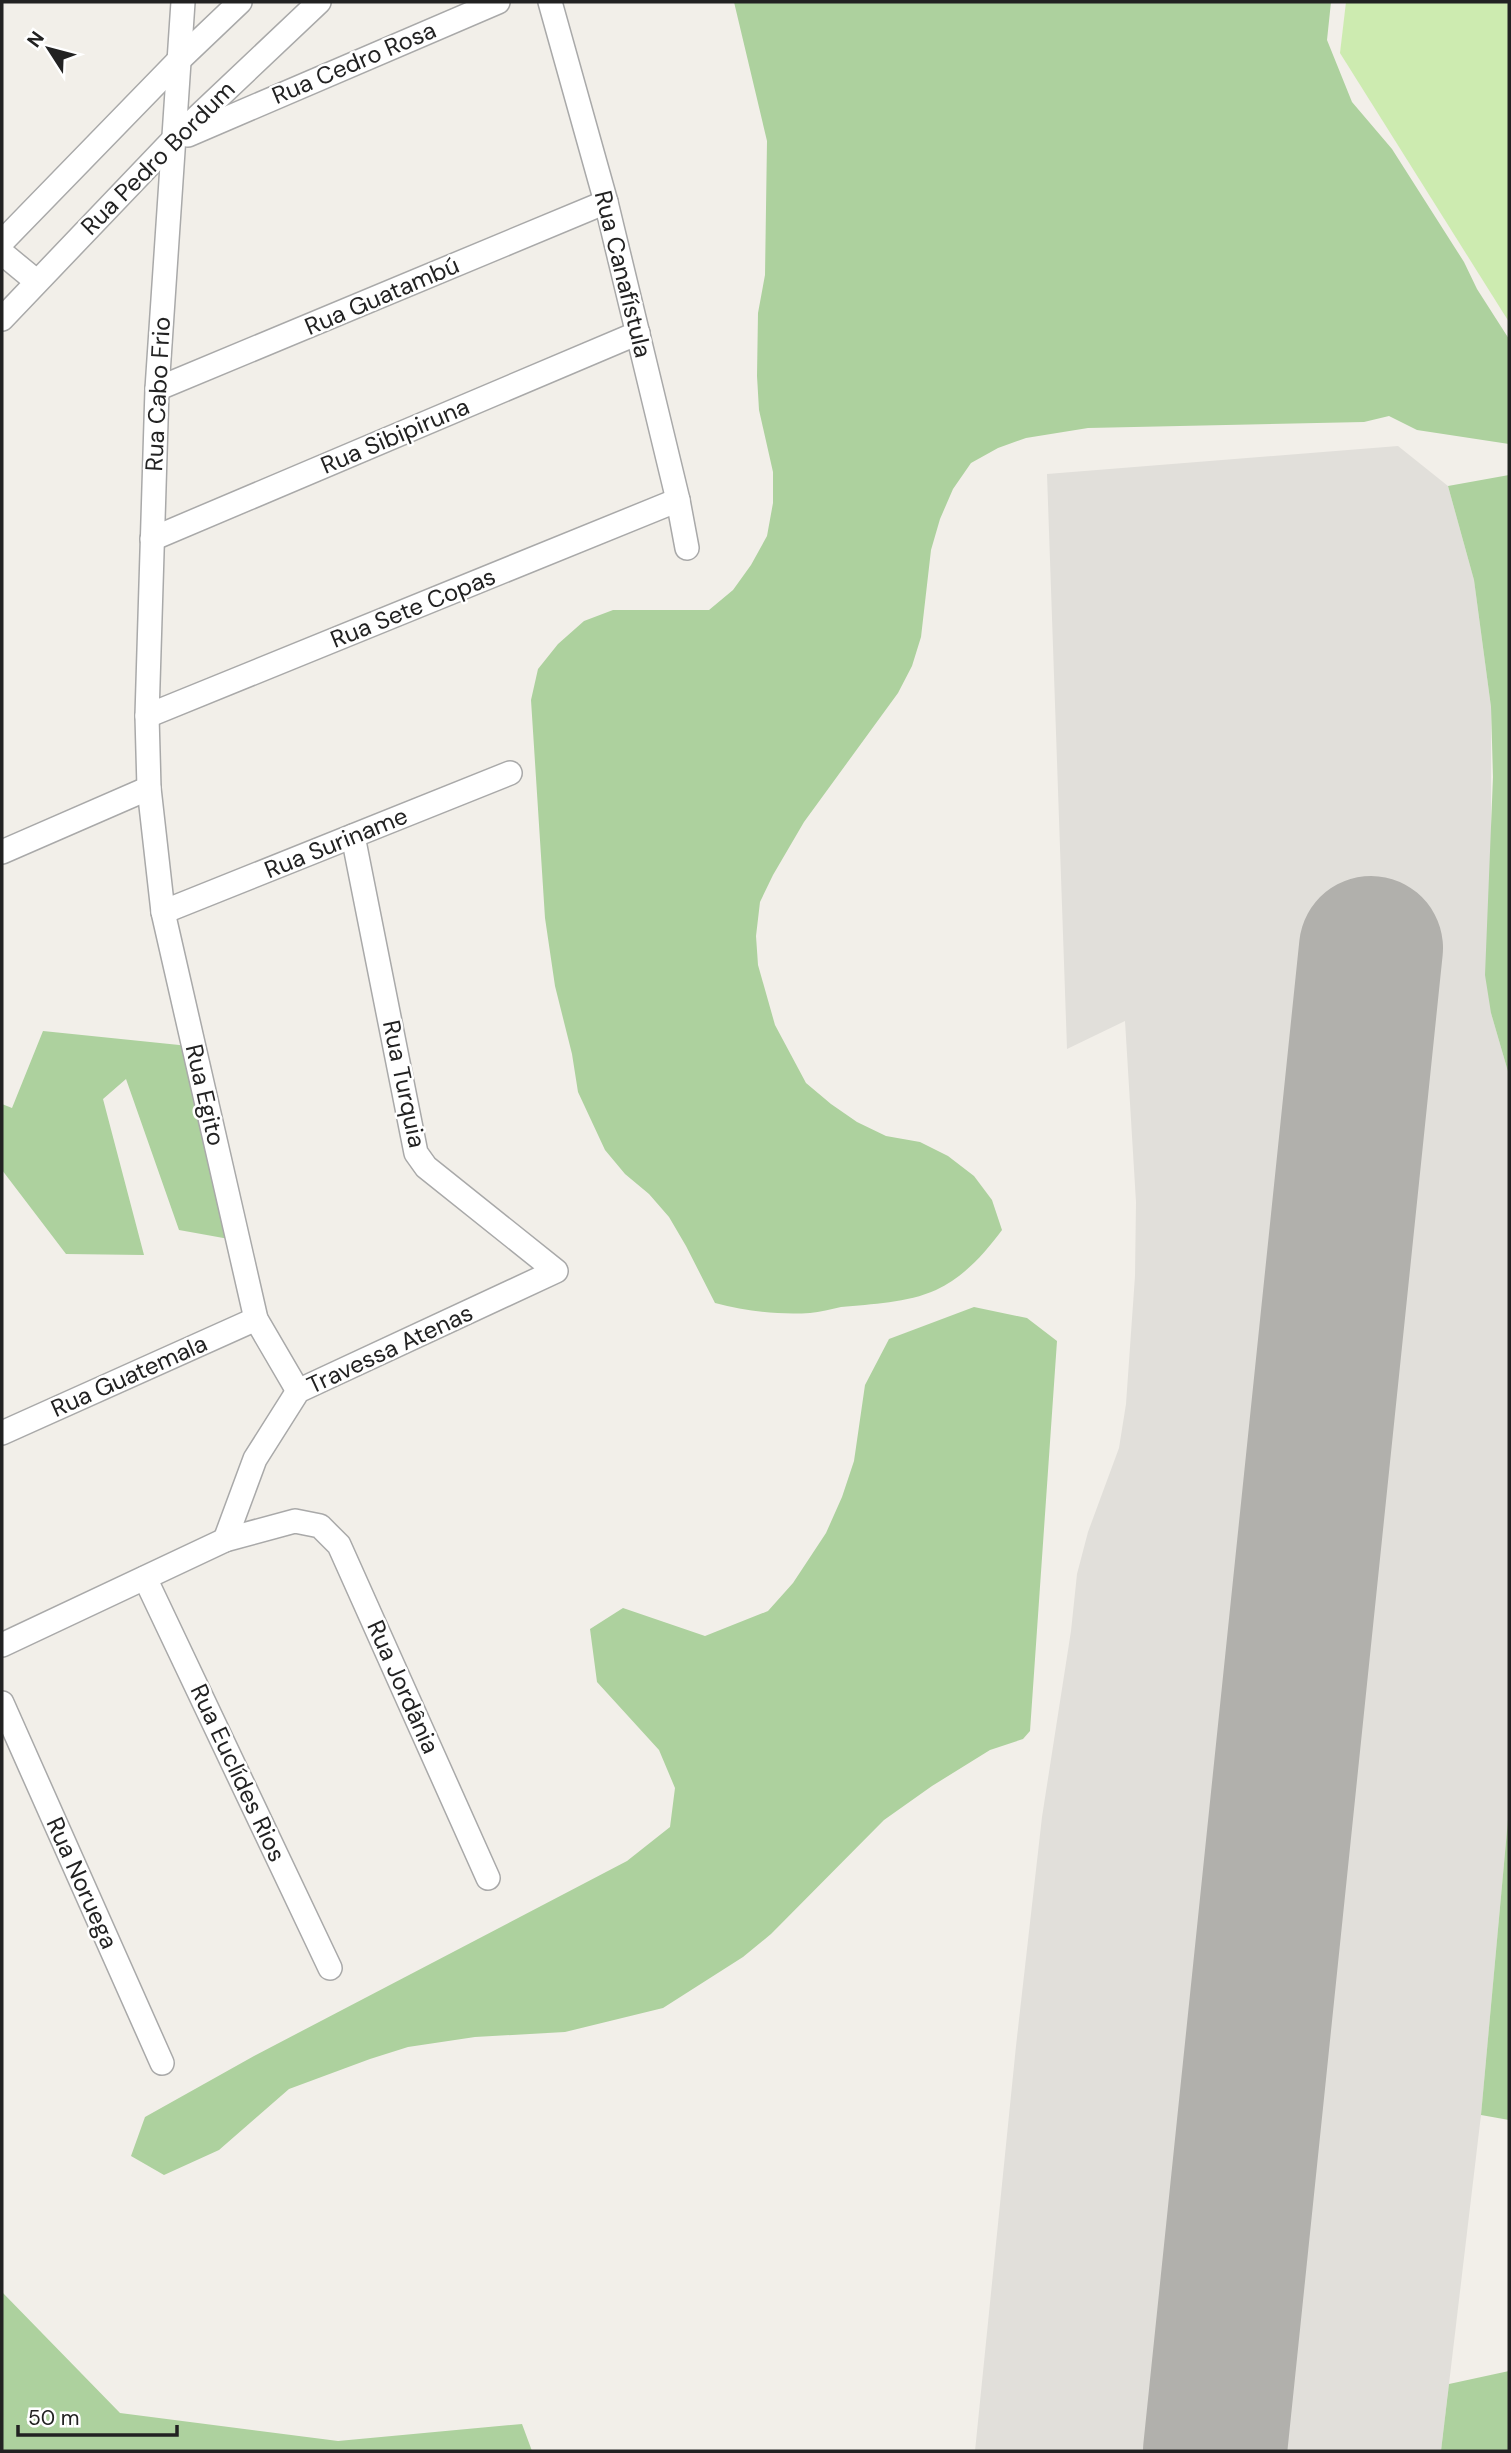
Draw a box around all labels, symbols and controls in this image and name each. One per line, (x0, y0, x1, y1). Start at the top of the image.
north arrow (14, 14, 84, 84)
street label: Rua Cedro Rosa (267, 14, 441, 111)
text: N (21, 26, 50, 52)
street label: Rua Pedro Bordum (74, 74, 241, 241)
street label: Rua Canafístula (588, 187, 659, 361)
street label: Rua Guatambú (300, 249, 464, 342)
street label: Rua Cabo Frio (138, 316, 177, 472)
street label: Rua Sibipiruna (316, 390, 474, 481)
street label: Rua Sete Copas (326, 560, 500, 655)
street label: Rua Suriname (260, 800, 412, 885)
street label: Rua Turquia (376, 1017, 433, 1150)
street label: Rua Egito (179, 1041, 232, 1149)
street label: Travessa Atenas (302, 1297, 478, 1400)
street label: Rua Guatemala (46, 1327, 212, 1424)
street label: Rua Jordânia (360, 1615, 447, 1758)
street label: Rua Euclídes Rios (184, 1679, 293, 1867)
street label: Rua Noruega (40, 1812, 125, 1953)
scale bar (18, 2394, 177, 2438)
text: 50 m (28, 2404, 79, 2432)

